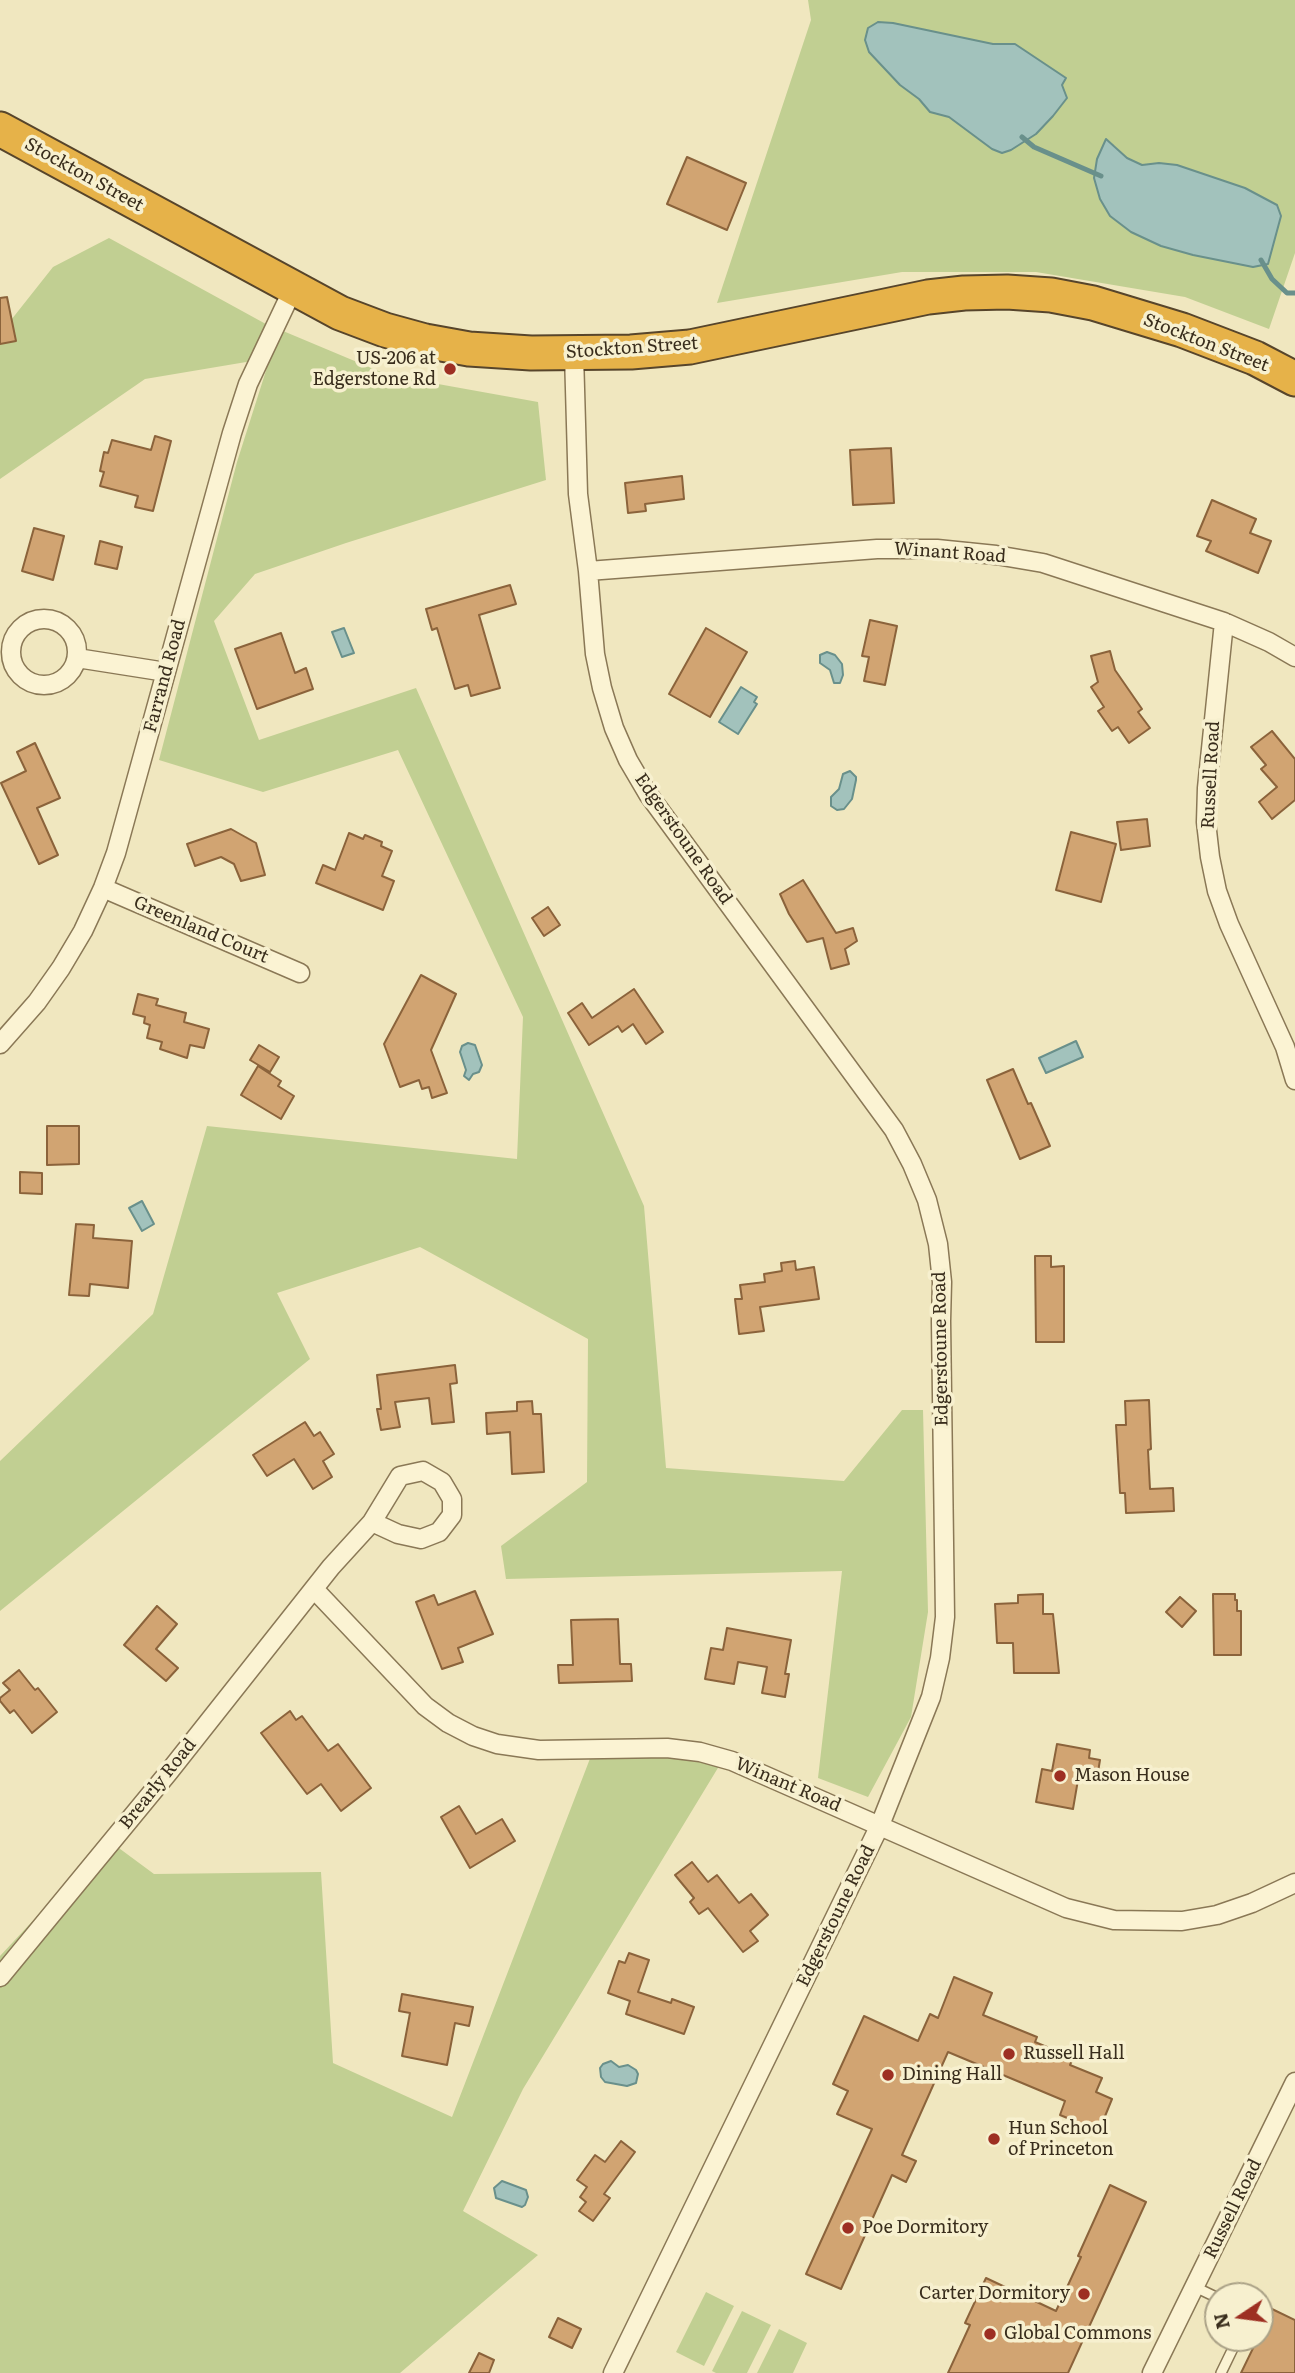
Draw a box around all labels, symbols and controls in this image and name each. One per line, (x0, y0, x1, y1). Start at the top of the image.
street label: Stockton Street (21, 133, 147, 217)
street label: Stockton Street (1140, 309, 1272, 377)
street label: Stockton Street (565, 333, 699, 363)
place label: US-206 at Edgerstone Rd (312, 348, 436, 390)
marker: US-206 at Edgerstone Rd (442, 361, 458, 377)
street label: Winant Road (893, 538, 1007, 568)
street label: Farrand Road (139, 617, 191, 735)
street label: Russell Road (1197, 720, 1225, 830)
street label: Edgerstoune Road (630, 769, 736, 909)
street label: Greenland Court (130, 892, 272, 968)
street label: Edgerstoune Road (929, 1271, 953, 1427)
street label: Brearly Road (115, 1734, 201, 1834)
street label: Winant Road (732, 1753, 844, 1817)
place label: Mason House (1074, 1765, 1190, 1787)
marker: Mason House (1052, 1768, 1068, 1784)
street label: Edgerstoune Road (792, 1841, 880, 1991)
place label: Russell Hall (1023, 2043, 1125, 2065)
marker: Russell Hall (1001, 2046, 1017, 2062)
place label: Dining Hall (902, 2064, 1002, 2086)
marker: Dining Hall (880, 2067, 896, 2083)
place label: Hun School of Princeton (1008, 2118, 1114, 2160)
marker: Hun School of Princeton (986, 2131, 1002, 2147)
street label: Russell Road (1200, 2156, 1266, 2262)
place label: Poe Dormitory (862, 2217, 988, 2239)
marker: Poe Dormitory (840, 2220, 856, 2236)
north arrow (1204, 2282, 1274, 2352)
place label: Carter Dormitory (919, 2283, 1070, 2305)
marker: Carter Dormitory (1076, 2286, 1092, 2302)
text: N (1205, 2310, 1236, 2332)
place label: Global Commons (1004, 2323, 1151, 2345)
marker: Global Commons (982, 2326, 998, 2342)

